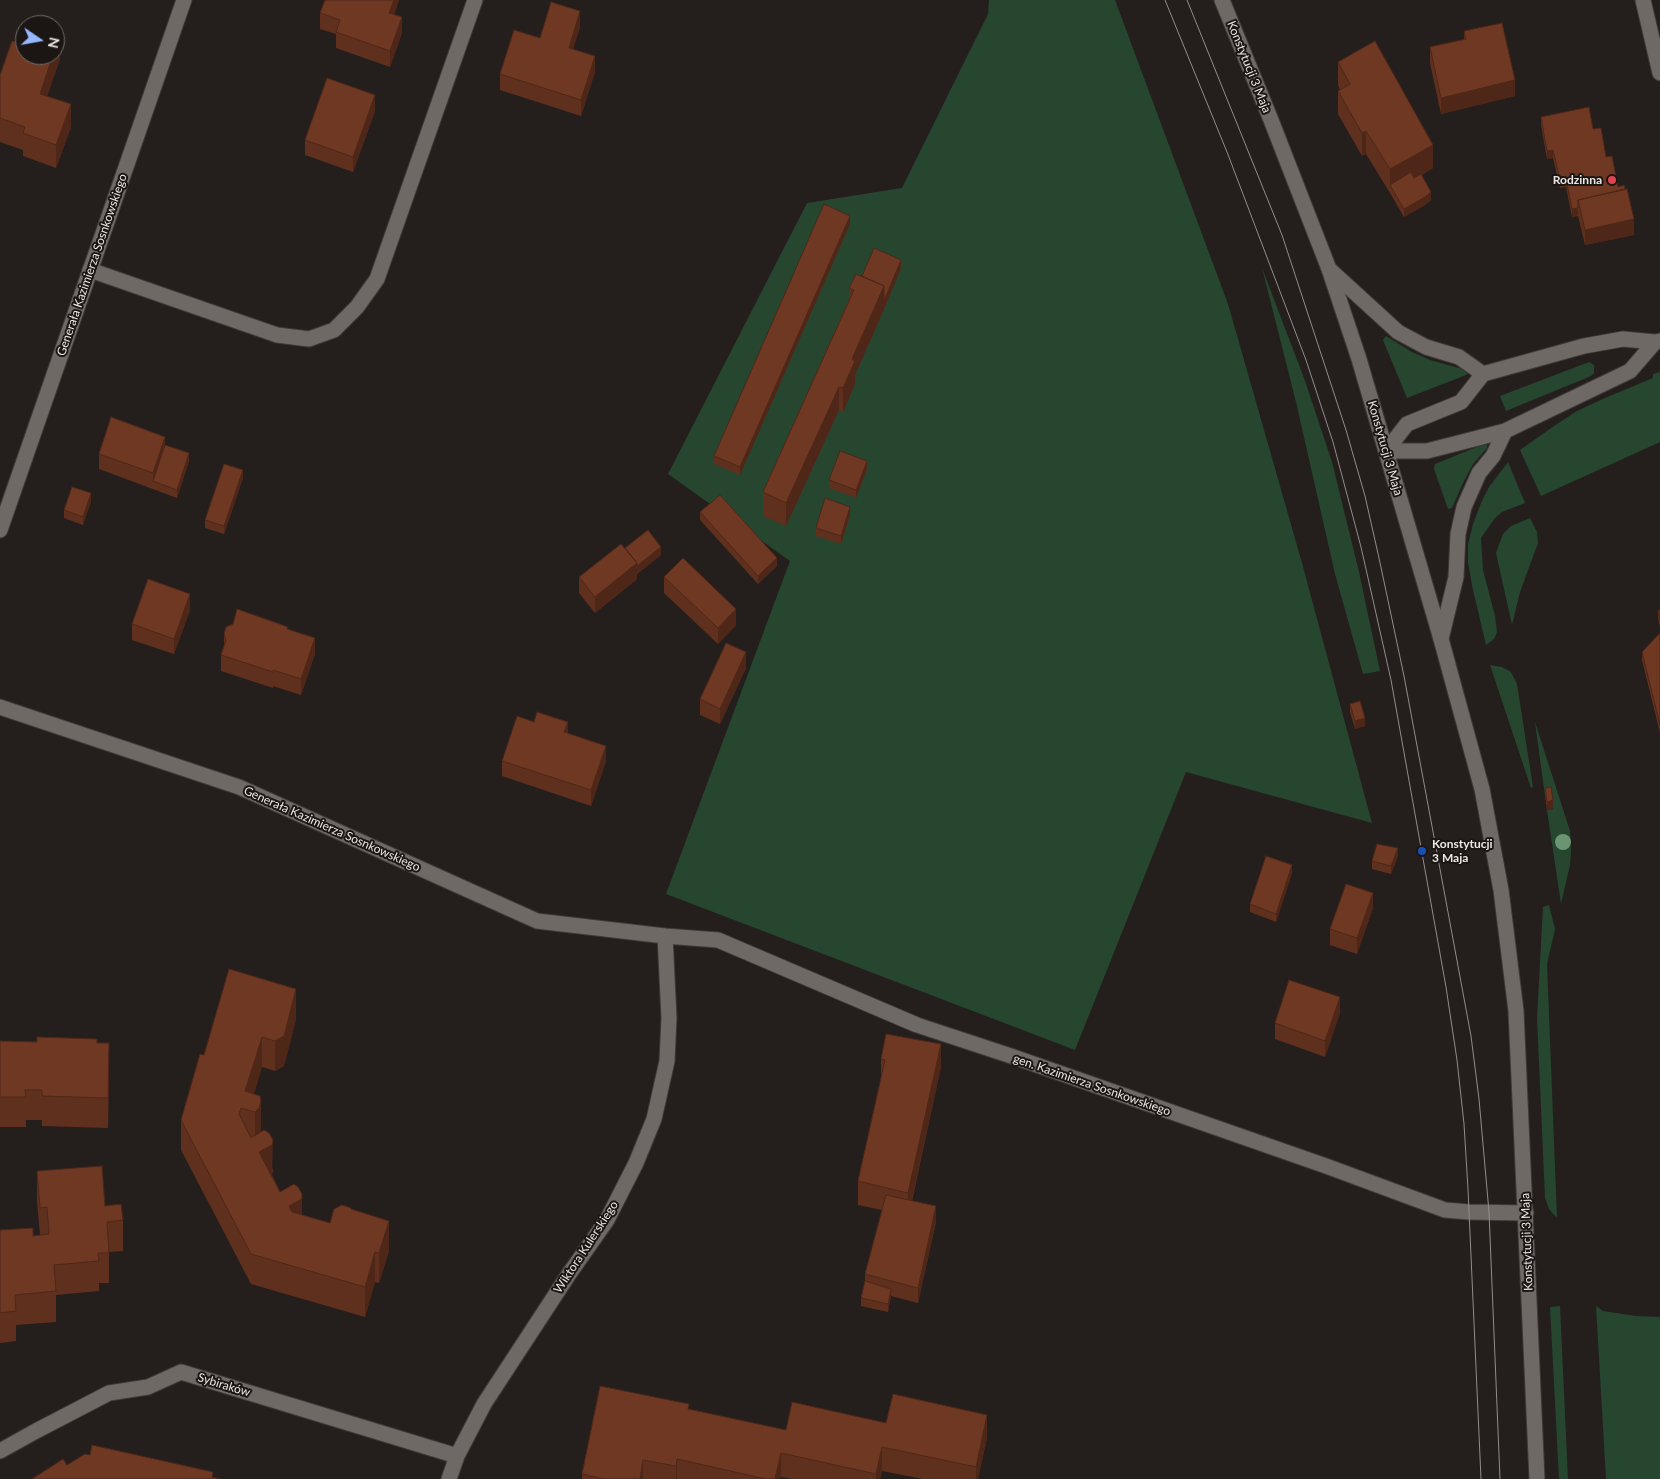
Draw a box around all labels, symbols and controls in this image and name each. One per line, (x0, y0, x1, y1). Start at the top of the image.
north arrow (15, 15, 65, 65)
street label: Konstytucji 3 Maja (1224, 19, 1274, 115)
text: N (45, 36, 64, 50)
street label: Generała Kazimierza Sosnkowskiego (54, 172, 130, 358)
place label: Rodzinna (1553, 173, 1602, 187)
marker: Rodzinna (1606, 174, 1618, 186)
street label: Konstytucji 3 Maja (1365, 399, 1405, 497)
street label: Generała Kazimierza Sosnkowskiego (242, 783, 422, 875)
place label: Konstytucji 3 Maja (1432, 837, 1493, 865)
marker: Konstytucji 3 Maja (1416, 845, 1428, 857)
street label: gen. Kazimierza Sosnkowskiego (1011, 1051, 1173, 1119)
street label: Konstytucji 3 Maja (1518, 1193, 1536, 1291)
street label: Wiktora Kulerskiego (551, 1198, 621, 1296)
street label: Sybiraków (196, 1370, 252, 1400)

